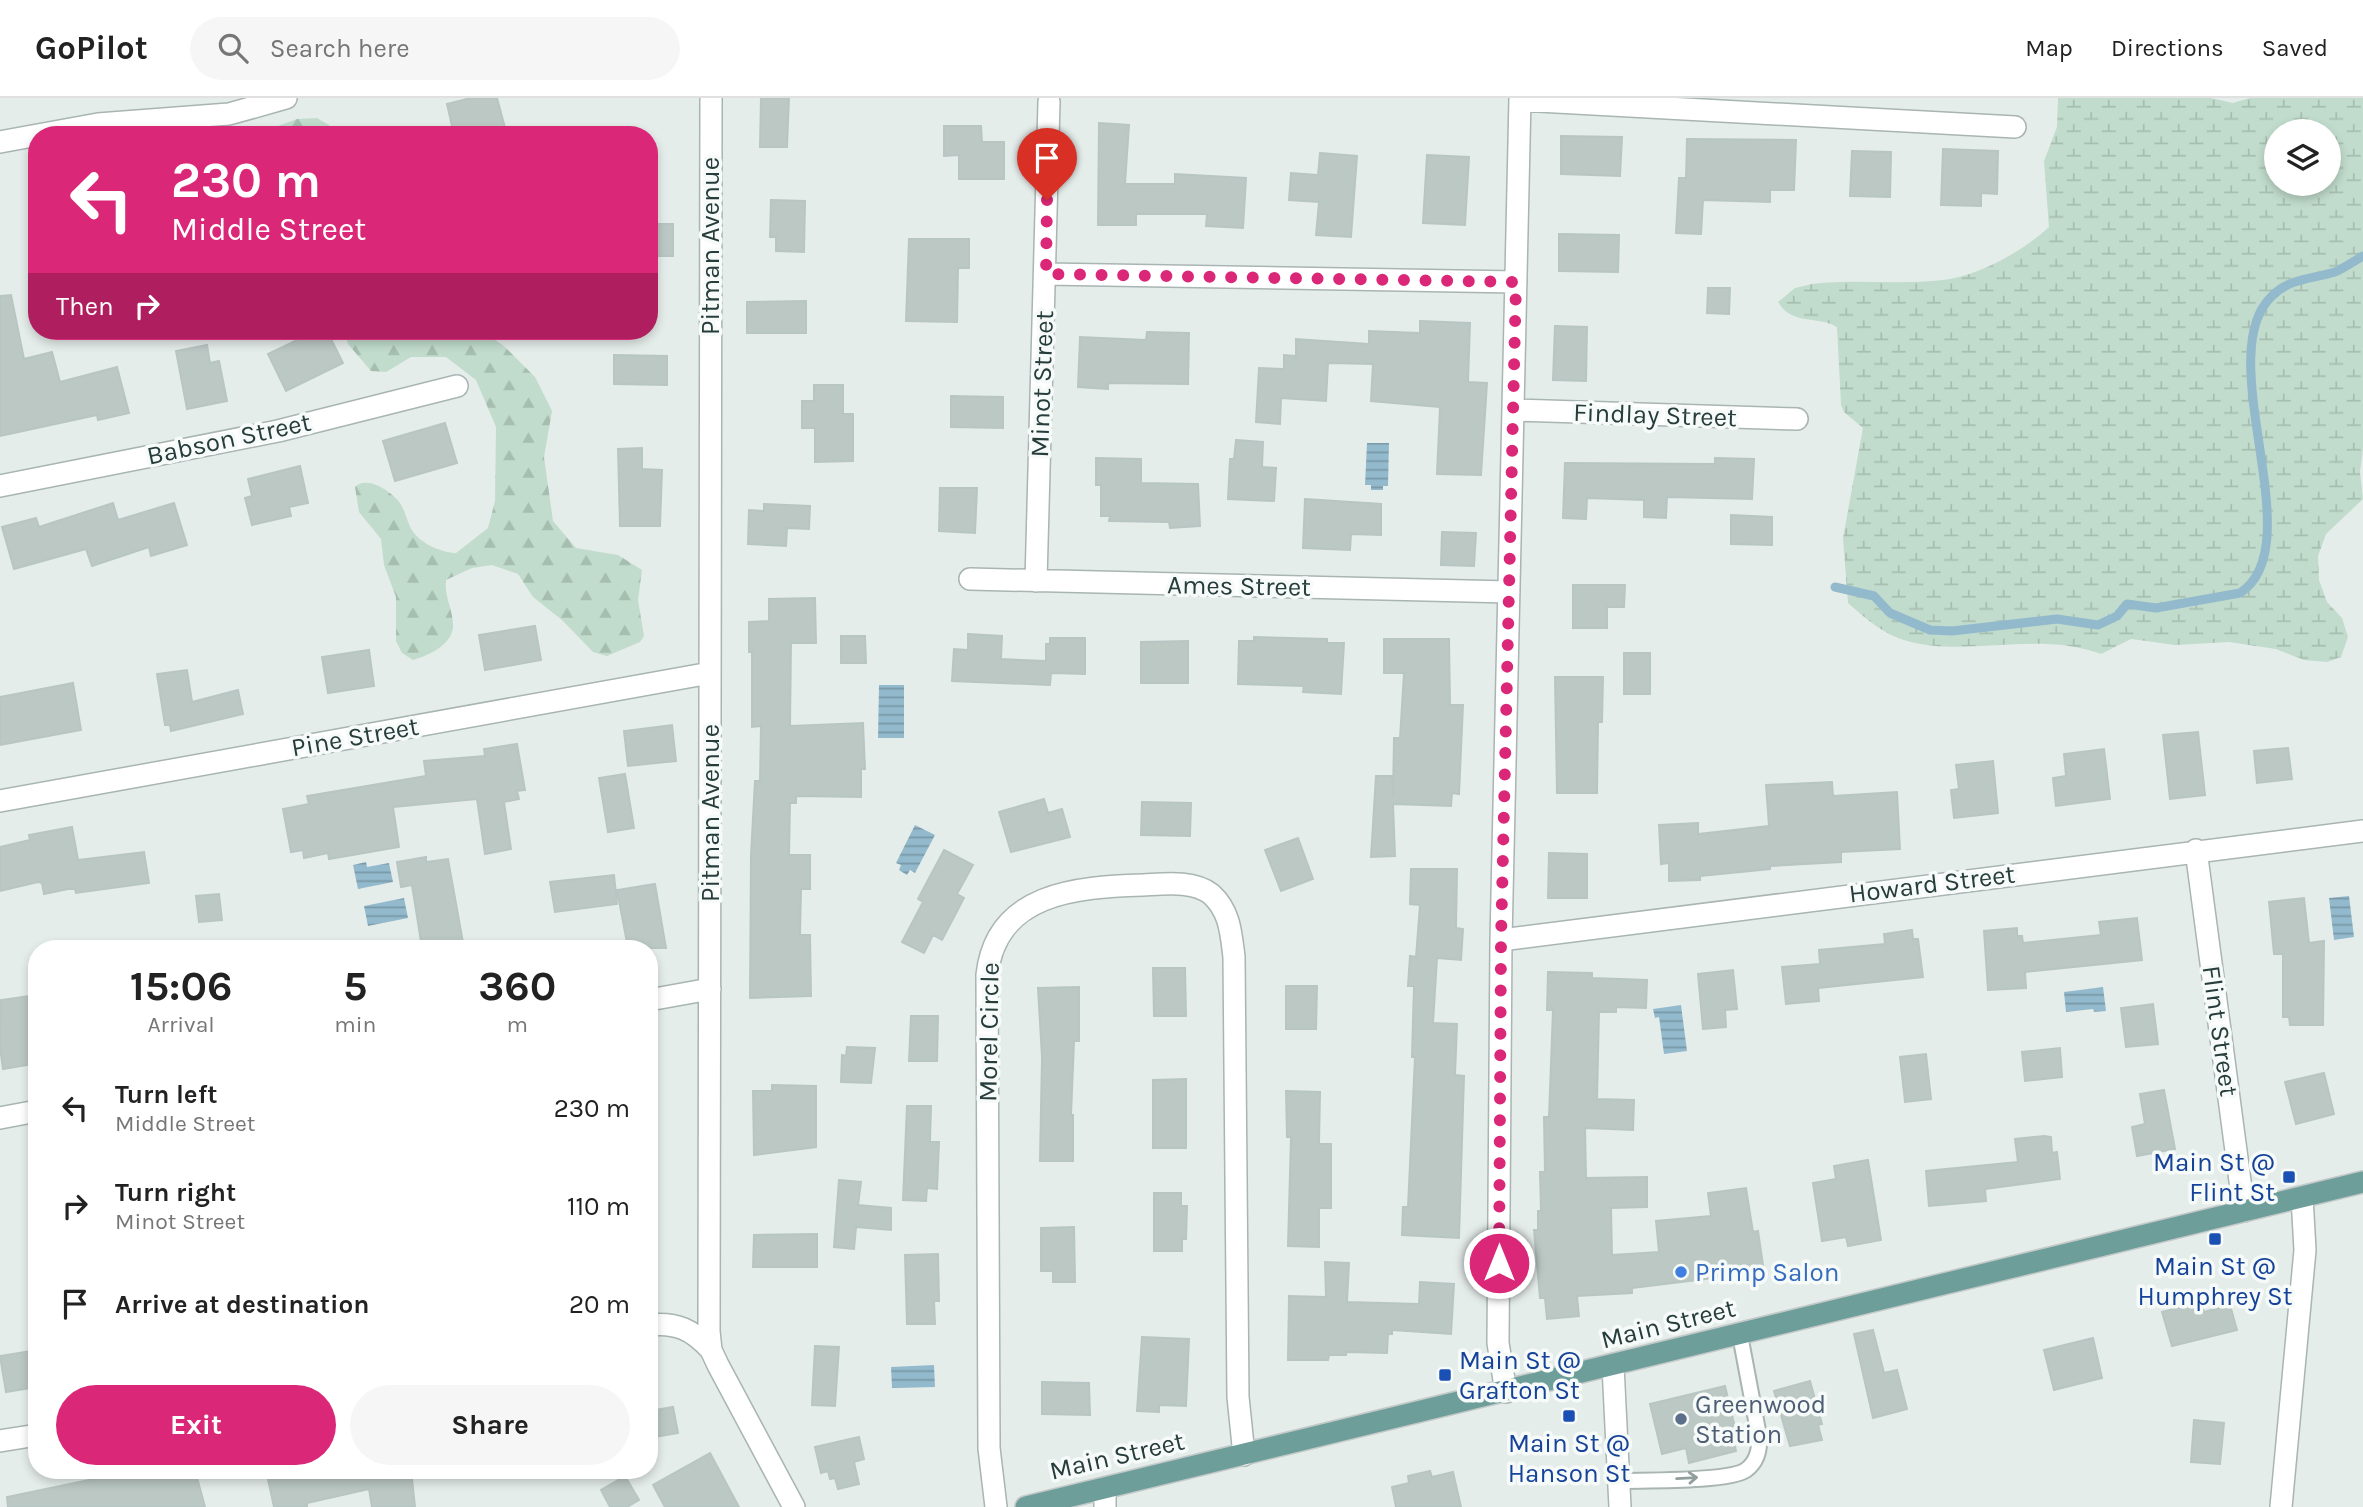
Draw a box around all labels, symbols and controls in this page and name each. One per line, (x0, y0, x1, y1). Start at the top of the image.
search box (190, 17, 680, 80)
text: GoPilot (35, 29, 148, 67)
icon: search (214, 29, 252, 67)
text: Search here (270, 33, 410, 64)
text: Map (2025, 34, 2073, 62)
text: Directions (2111, 34, 2224, 62)
text: Saved (2262, 34, 2328, 62)
map controls (2264, 119, 2341, 196)
button: layers (2264, 119, 2341, 196)
pin (1017, 128, 1077, 200)
icon: arrive (1028, 139, 1066, 177)
text: 230 m (171, 152, 321, 209)
icon: left (56, 154, 147, 245)
street label: Pitman Avenue (695, 157, 726, 335)
text: Middle Street (171, 211, 366, 248)
icon: right (128, 287, 166, 325)
text: Then (56, 291, 114, 322)
street label: Minot Street (1024, 310, 1060, 458)
street label: Findlay Street (1573, 397, 1738, 433)
street label: Babson Street (144, 406, 314, 472)
street label: Ames Street (1167, 569, 1311, 603)
street label: Pine Street (289, 711, 421, 763)
street label: Pitman Avenue (695, 724, 726, 902)
street label: Howard Street (1847, 858, 2017, 910)
text: 15:06 (130, 961, 232, 1011)
text: 5 (343, 961, 368, 1011)
text: 360 (478, 961, 556, 1011)
street label: Morel Circle (972, 962, 1006, 1102)
street label: Flint Street (2195, 964, 2245, 1099)
text: Arrival (147, 1011, 215, 1038)
text: min (334, 1011, 376, 1038)
text: m (506, 1011, 528, 1038)
text: Turn left (115, 1079, 217, 1110)
icon: left (56, 1089, 94, 1127)
text: 230 m (554, 1093, 630, 1124)
text: Middle Street (115, 1110, 255, 1137)
place label: Main St @ Flint St (2153, 1147, 2275, 1208)
marker: Main St @ Flint St (2281, 1169, 2297, 1185)
text: Turn right (115, 1177, 236, 1208)
icon: right (56, 1187, 94, 1225)
text: 110 m (567, 1191, 630, 1222)
text: Minot Street (115, 1208, 245, 1235)
position arrow (1462, 1226, 1536, 1300)
marker: Main St @ Humphrey St (2207, 1231, 2223, 1247)
place label: Main St @ Humphrey St (2138, 1251, 2293, 1312)
place label: Primp Salon (1695, 1257, 1839, 1288)
marker: Primp Salon (1673, 1264, 1689, 1280)
icon: arrive (56, 1285, 94, 1323)
text: Arrive at destination (115, 1289, 369, 1320)
text: 20 m (569, 1289, 630, 1320)
street label: Main Street (1598, 1292, 1739, 1356)
place label: Main St @ Grafton St (1459, 1345, 1581, 1406)
marker: Main St @ Grafton St (1437, 1367, 1453, 1383)
button: Exit (56, 1385, 336, 1465)
button: Share (350, 1385, 630, 1465)
place label: Greenwood Station (1695, 1389, 1826, 1450)
marker: Main St @ Hanson St (1561, 1408, 1577, 1424)
marker: Greenwood Station (1673, 1411, 1689, 1427)
street label: Main Street (1047, 1425, 1188, 1487)
place label: Main St @ Hanson St (1508, 1428, 1631, 1489)
one-way arrow (1675, 1471, 1698, 1484)

